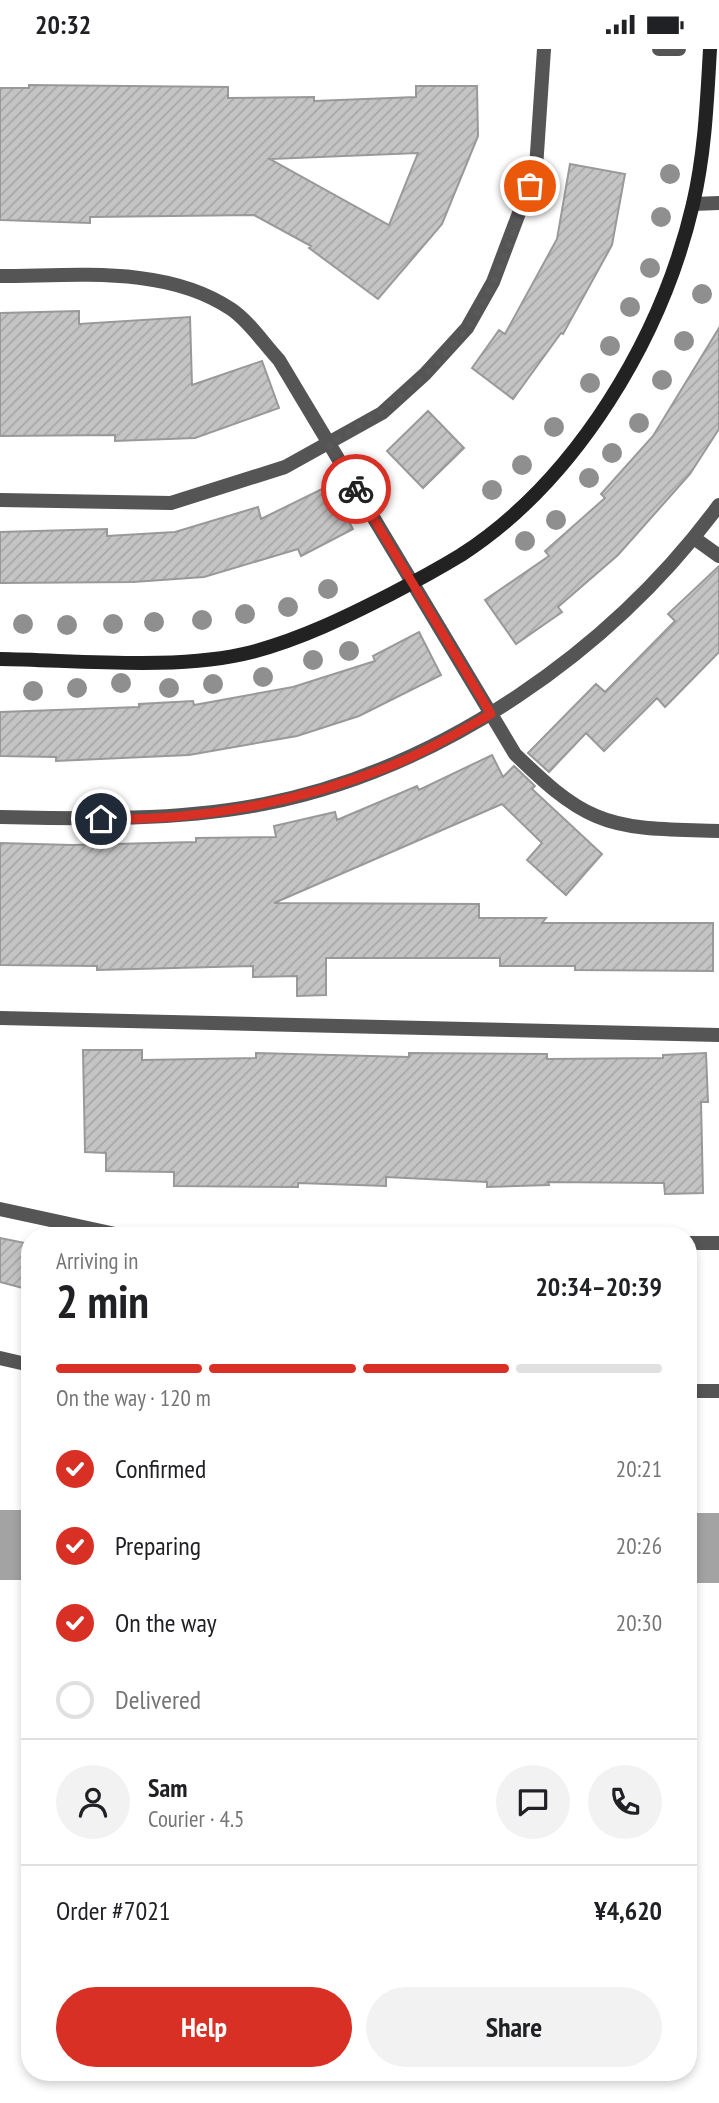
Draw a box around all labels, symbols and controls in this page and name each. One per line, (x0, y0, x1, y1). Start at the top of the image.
text: 20:32 (35, 8, 91, 41)
pin (500, 156, 560, 216)
icon: bag (511, 167, 549, 205)
courier (321, 454, 391, 524)
icon: bike (337, 470, 375, 508)
pin (71, 789, 131, 849)
icon: home (82, 800, 120, 838)
text: Arriving in (56, 1246, 138, 1275)
text: 20:34–20:39 (535, 1270, 662, 1303)
text: 2 min (56, 1271, 149, 1331)
text: On the way · 120 m (56, 1383, 211, 1412)
icon: check (56, 1450, 94, 1488)
text: Confirmed (115, 1452, 206, 1485)
text: 20:21 (616, 1454, 662, 1483)
icon: check (56, 1527, 94, 1565)
text: Preparing (115, 1529, 201, 1562)
text: 20:26 (616, 1531, 662, 1560)
icon: check (56, 1604, 94, 1642)
text: On the way (115, 1606, 217, 1639)
text: 20:30 (616, 1608, 662, 1637)
text: Delivered (115, 1683, 201, 1716)
button: person (56, 1765, 130, 1839)
button: chat (496, 1765, 570, 1839)
button: phone (588, 1765, 662, 1839)
text: Sam (148, 1771, 187, 1804)
text: Courier · 4.5 (148, 1804, 244, 1833)
text: Order #7021 (56, 1894, 171, 1927)
text: ¥4,620 (594, 1894, 662, 1927)
button: Help (56, 1987, 352, 2067)
button: Share (366, 1987, 662, 2067)

